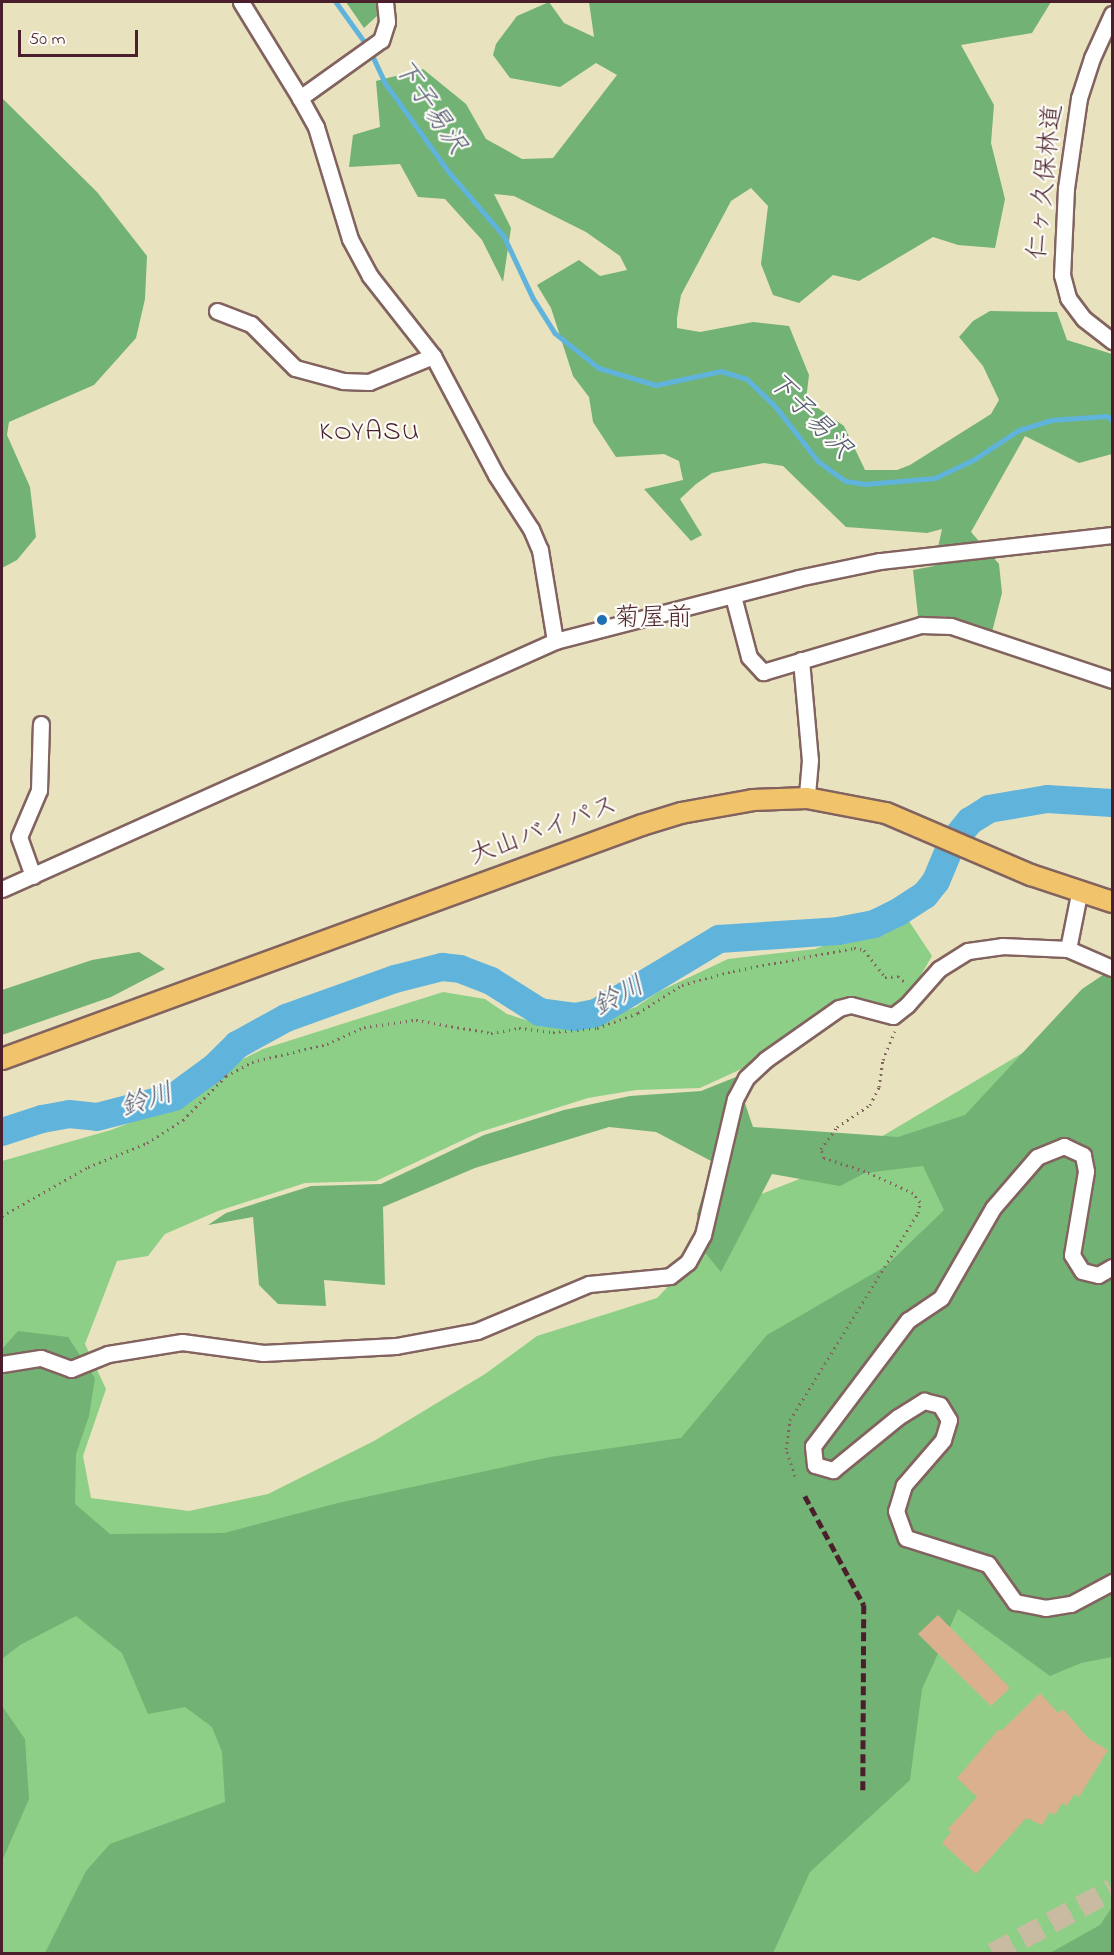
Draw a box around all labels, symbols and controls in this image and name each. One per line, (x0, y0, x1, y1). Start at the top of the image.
scale bar (21, 18, 141, 56)
text: 50 m (29, 27, 66, 53)
water label: 下子易沢 (385, 53, 473, 161)
street label: 仁ヶ久保林道 (1023, 103, 1071, 261)
water label: 下子易沢 (760, 366, 858, 466)
district label: KOYASU (319, 417, 421, 449)
place label: 菊屋前 (614, 604, 692, 636)
marker: 菊屋前 (595, 613, 609, 627)
street label: 大山バイパス (465, 791, 623, 873)
water label: 鈴川 (588, 970, 650, 1024)
water label: 鈴川 (116, 1077, 178, 1125)

